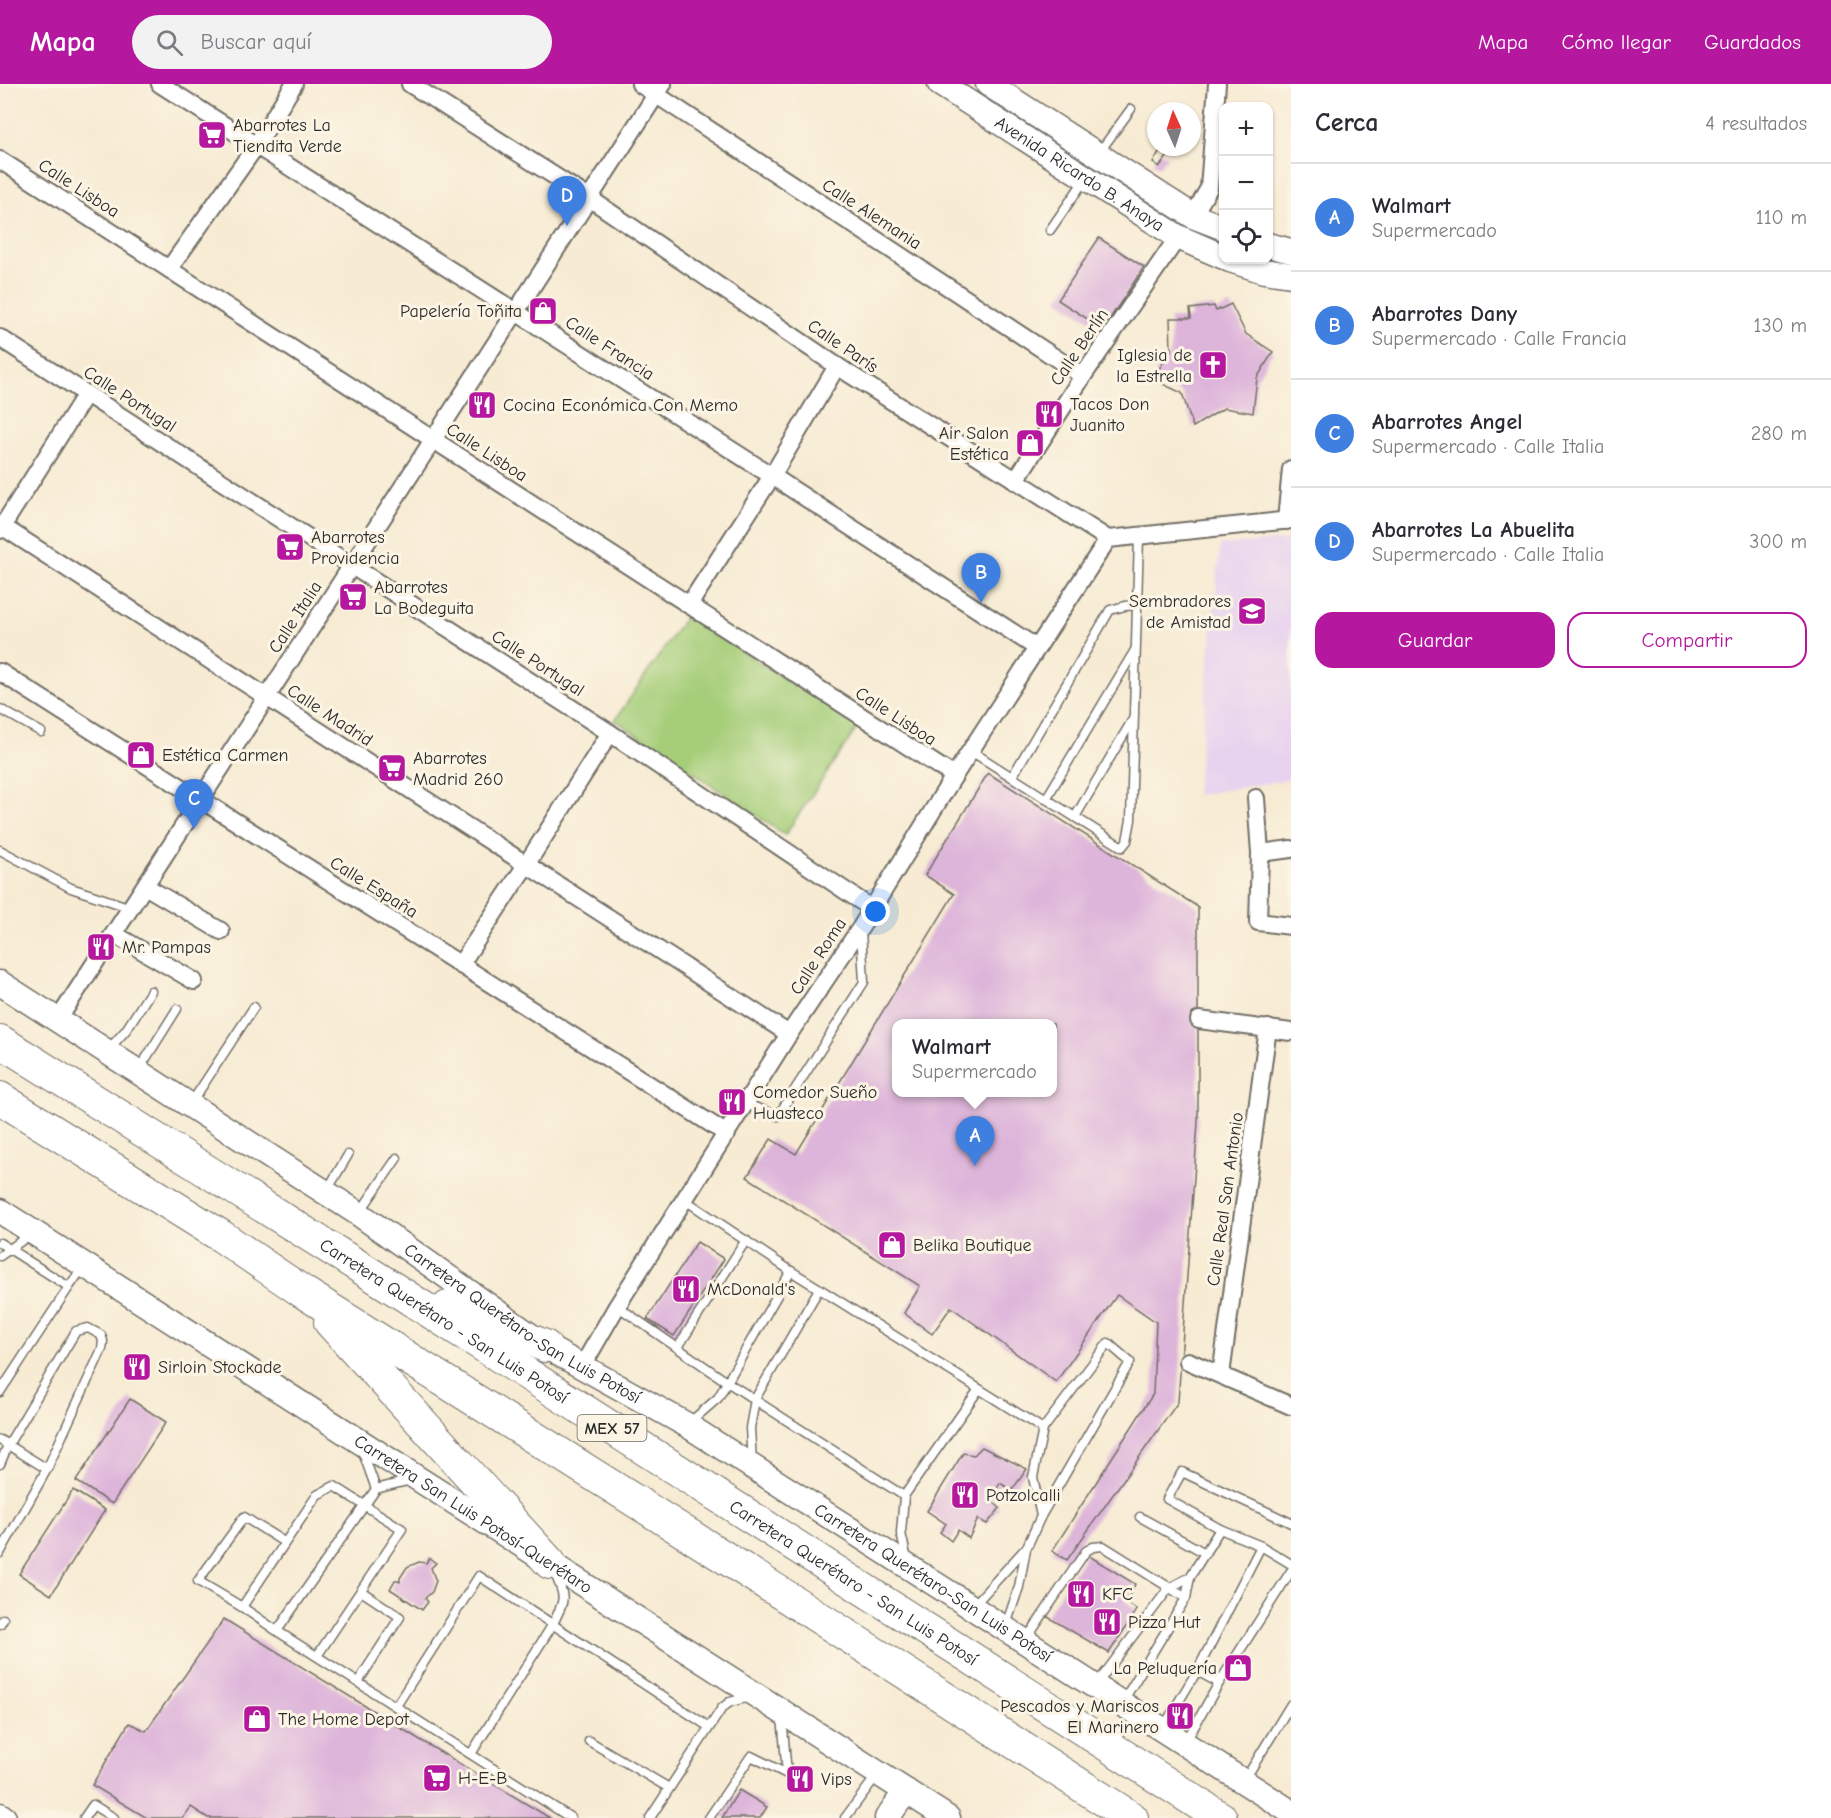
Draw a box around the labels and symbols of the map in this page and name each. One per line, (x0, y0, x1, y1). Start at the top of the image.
north arrow (1147, 102, 1201, 156)
street label: Avenida Ricardo B. Anaya (991, 112, 1168, 236)
place label: Abarrotes La Tiendita Verde (233, 115, 342, 157)
supermarket icon: Abarrotes La Tiendita Verde (196, 119, 228, 151)
street label: Calle Lisboa (34, 154, 123, 222)
street label: Calle Alemania (818, 175, 925, 254)
pin: D (548, 176, 586, 226)
shop icon: Papelería Toñita (527, 295, 559, 327)
place label: Papelería Toñita (400, 301, 522, 322)
street label: Calle Berlín (1046, 305, 1113, 390)
street label: Calle Francia (561, 312, 658, 385)
street label: Calle París (803, 315, 882, 378)
place label: Iglesia de la Estrella (1116, 345, 1192, 387)
church icon: Iglesia de la Estrella (1197, 349, 1229, 381)
street label: Calle Portugal (79, 362, 180, 437)
restaurant icon: Cocina Económica Con Memo (466, 389, 498, 421)
place label: Tacos Don Juanito (1070, 394, 1149, 436)
place label: Cocina Económica Con Memo (503, 395, 738, 416)
restaurant icon: Tacos Don Juanito (1033, 398, 1065, 430)
street label: Calle Lisboa (442, 418, 531, 486)
place label: Air Salon Estética (939, 423, 1009, 465)
shop icon: Air Salon Estética (1014, 427, 1046, 459)
place label: Abarrotes Providencia (311, 527, 399, 569)
supermarket icon: Abarrotes Providencia (274, 531, 306, 563)
pin: B (962, 554, 1000, 603)
street label: Calle Italia (264, 577, 326, 657)
place label: Abarrotes La Bodeguita (374, 577, 474, 619)
supermarket icon: Abarrotes La Bodeguita (337, 581, 369, 613)
place label: Sembradores de Amistad (1129, 591, 1231, 633)
school or university icon: Sembradores de Amistad (1236, 595, 1268, 627)
street label: Calle Portugal (487, 626, 588, 701)
street label: Calle Madrid (283, 680, 377, 751)
street label: Calle Lisboa (851, 682, 940, 750)
shop icon: Estética Carmen (125, 739, 157, 771)
place label: Estética Carmen (162, 745, 289, 766)
place label: Abarrotes Madrid 260 (413, 748, 504, 790)
supermarket icon: Abarrotes Madrid 260 (376, 752, 408, 784)
pin: C (174, 780, 214, 829)
street label: Calle España (326, 852, 422, 923)
your location (861, 897, 890, 926)
street label: Calle Roma (786, 914, 851, 999)
restaurant icon: Mr. Pampas (85, 931, 117, 963)
place label: Mr. Pampas (122, 937, 211, 958)
place label: Comedor Sueño Huasteco (753, 1082, 877, 1124)
restaurant icon: Comedor Sueño Huasteco (716, 1086, 748, 1118)
street label: Calle Real San Antonio (1203, 1111, 1248, 1287)
pin: A (956, 1116, 994, 1166)
shop icon: Belika Boutique (876, 1229, 908, 1261)
street label: Carretera Querétaro - San Luis Potosí (316, 1235, 573, 1409)
place label: Belika Boutique (913, 1235, 1031, 1256)
street label: Carretera Querétaro-San Luis Potosí (400, 1239, 645, 1409)
restaurant icon: McDonald's (670, 1273, 702, 1305)
place label: McDonald's (707, 1279, 795, 1300)
restaurant icon: Sirloin Stockade (121, 1351, 153, 1383)
place label: Sirloin Stockade (158, 1357, 282, 1378)
road number: MEX 57 (578, 1415, 646, 1441)
street label: Carretera San Luis Potosí-Querétaro (350, 1431, 596, 1598)
restaurant icon: Potzolcalli (949, 1479, 981, 1511)
place label: Potzolcalli (986, 1485, 1061, 1506)
street label: Carretera Querétaro - San Luis Potosí (725, 1496, 982, 1671)
street label: Carretera Querétaro-San Luis Potosí (810, 1499, 1057, 1668)
restaurant icon: KFC (1065, 1578, 1097, 1610)
place label: KFC (1102, 1584, 1133, 1605)
restaurant icon: Pizza Hut (1091, 1606, 1123, 1638)
place label: Pizza Hut (1128, 1612, 1201, 1633)
shop icon: La Peluquería (1222, 1652, 1254, 1684)
place label: La Peluquería (1113, 1658, 1217, 1679)
place label: Pescados y Mariscos El Marinero (1000, 1696, 1159, 1738)
restaurant icon: Pescados y Mariscos El Marinero (1164, 1700, 1196, 1732)
shop icon: The Home Depot (241, 1703, 273, 1735)
place label: The Home Depot (278, 1709, 410, 1730)
supermarket icon: H-E-B (421, 1762, 453, 1794)
restaurant icon: Vips (784, 1763, 816, 1795)
place label: H-E-B (458, 1768, 507, 1789)
place label: Vips (821, 1769, 852, 1790)

